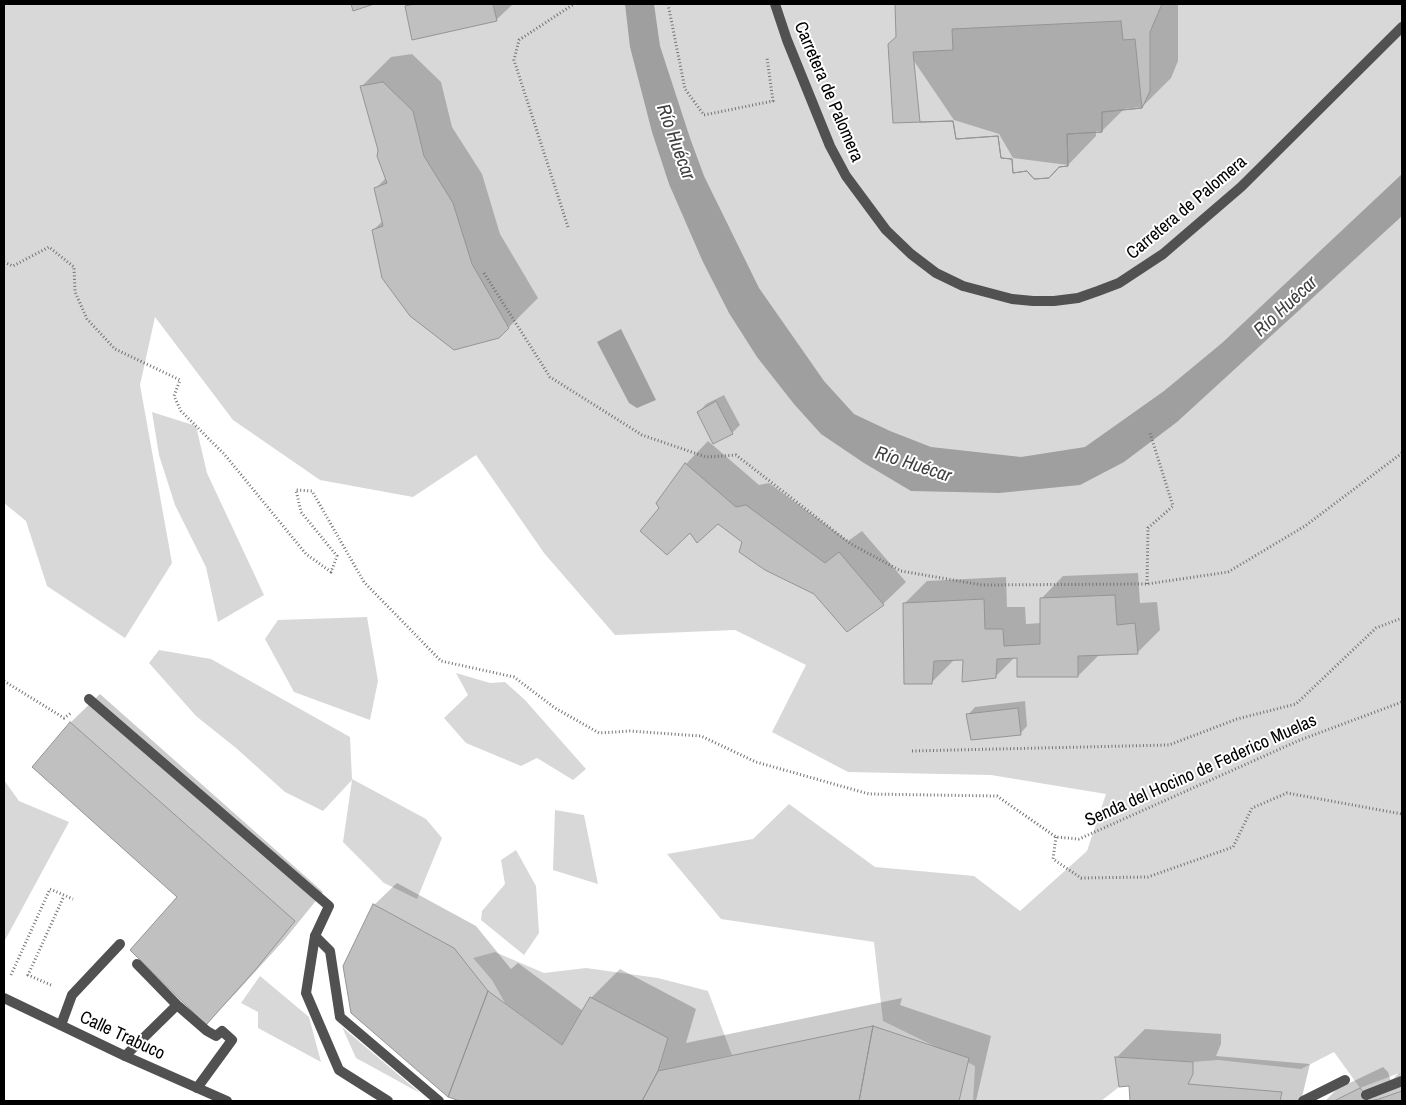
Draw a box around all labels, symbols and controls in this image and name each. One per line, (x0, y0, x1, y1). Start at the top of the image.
street label: Carretera de Palomera (789, 19, 867, 165)
water label: Río Huécar (651, 101, 699, 183)
street label: Carretera de Palomera (1123, 151, 1251, 265)
water label: Río Huécar (1249, 272, 1323, 342)
water label: Río Huécar (872, 442, 954, 488)
street label: Senda del Hocino de Federico Muelas (1082, 710, 1320, 832)
street label: Calle Trabuco (76, 1007, 168, 1065)

